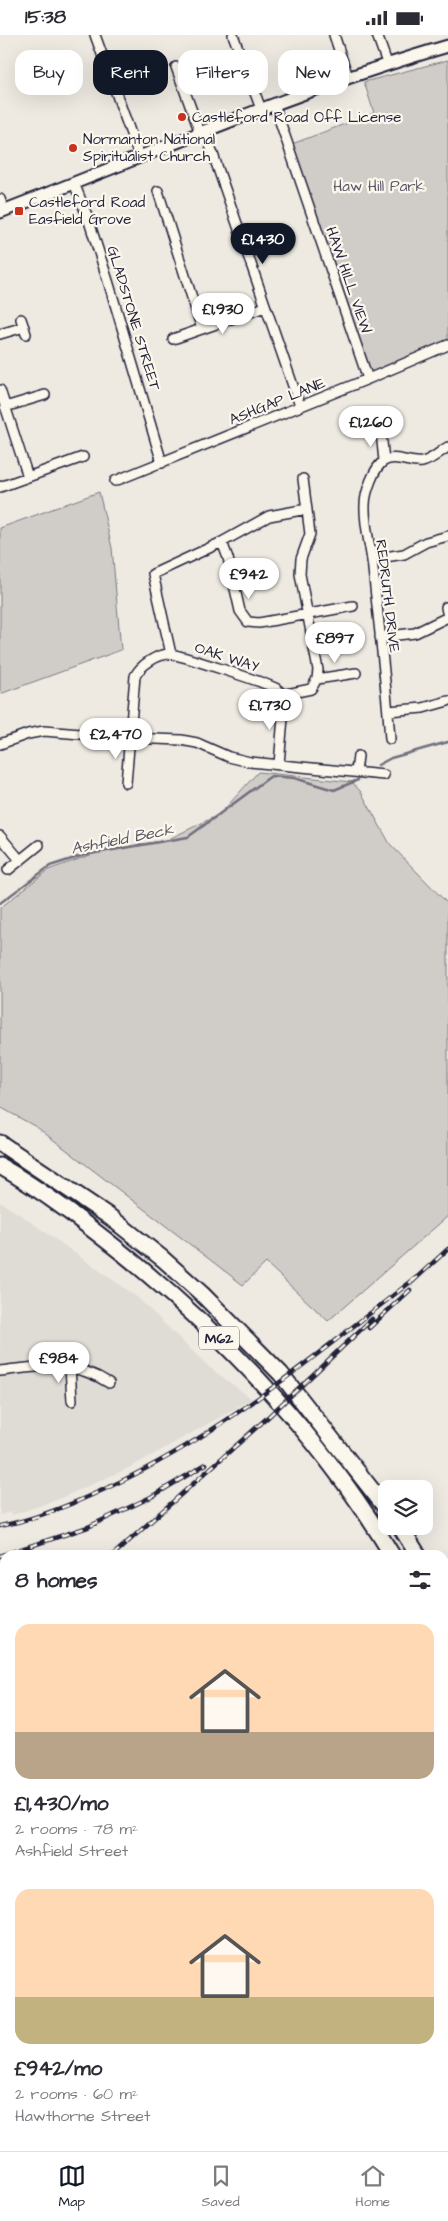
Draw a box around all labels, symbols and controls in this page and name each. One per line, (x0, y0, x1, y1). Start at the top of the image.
text: 15:38 (25, 4, 66, 31)
chip: Buy (15, 50, 83, 95)
chip: Rent (93, 50, 168, 95)
chip: Filters (178, 50, 268, 95)
chip: New (278, 50, 349, 95)
place label: Castleford Road Off License (192, 107, 401, 128)
marker: Castleford Road Off License (176, 111, 188, 123)
place label: Normanton National Spiritualist Church (83, 129, 215, 167)
marker: Normanton National Spiritualist Church (67, 142, 79, 154)
park label: Haw Hill Park (333, 176, 425, 197)
place label: Castleford Road Easfield Grove (29, 192, 145, 230)
marker: Castleford Road Easfield Grove (13, 205, 25, 217)
pin: £1,430 (222, 223, 304, 265)
street label: HAW HILL VIEW (320, 224, 377, 336)
text: £1,430 (242, 228, 284, 250)
street label: GLADSTONE STREET (102, 243, 166, 394)
pin: £1,930 (182, 293, 264, 335)
text: £1,930 (203, 298, 243, 320)
street label: ASHGAP LANE (226, 373, 329, 430)
pin: £1,260 (330, 405, 412, 448)
text: £1,260 (350, 411, 392, 433)
street label: REDRUTH DRIVE (370, 538, 405, 654)
pin: £942 (219, 557, 279, 600)
text: £942 (230, 563, 268, 585)
pin: £897 (305, 621, 365, 664)
text: £897 (316, 627, 354, 649)
street label: OAK WAY (192, 637, 262, 678)
pin: £1,730 (229, 689, 311, 731)
text: £1,730 (249, 694, 291, 716)
pin: £2,470 (75, 717, 157, 760)
text: £2,470 (90, 723, 142, 745)
water label: Ashfield Beck (69, 818, 176, 860)
road number: M62 (199, 1327, 239, 1350)
pin: £984 (29, 1341, 89, 1384)
text: £984 (40, 1347, 79, 1369)
map controls (378, 1480, 433, 1535)
button: layers (378, 1480, 433, 1535)
text: 8 homes (15, 1566, 97, 1595)
icon: filters (406, 1566, 434, 1594)
icon: home (180, 1656, 270, 1746)
text: £1,430/mo (15, 1789, 109, 1818)
text: 2 rooms · 78 m² (15, 1818, 138, 1840)
text: Ashfield Street (15, 1840, 128, 1862)
icon: home (180, 1921, 270, 2011)
text: £942/mo (15, 2054, 102, 2083)
text: 2 rooms · 60 m² (15, 2083, 138, 2105)
text: Hawthorne Street (15, 2105, 150, 2127)
tab: Map (58, 2162, 86, 2212)
tab: Saved (202, 2162, 240, 2212)
tab: Home (355, 2162, 390, 2212)

